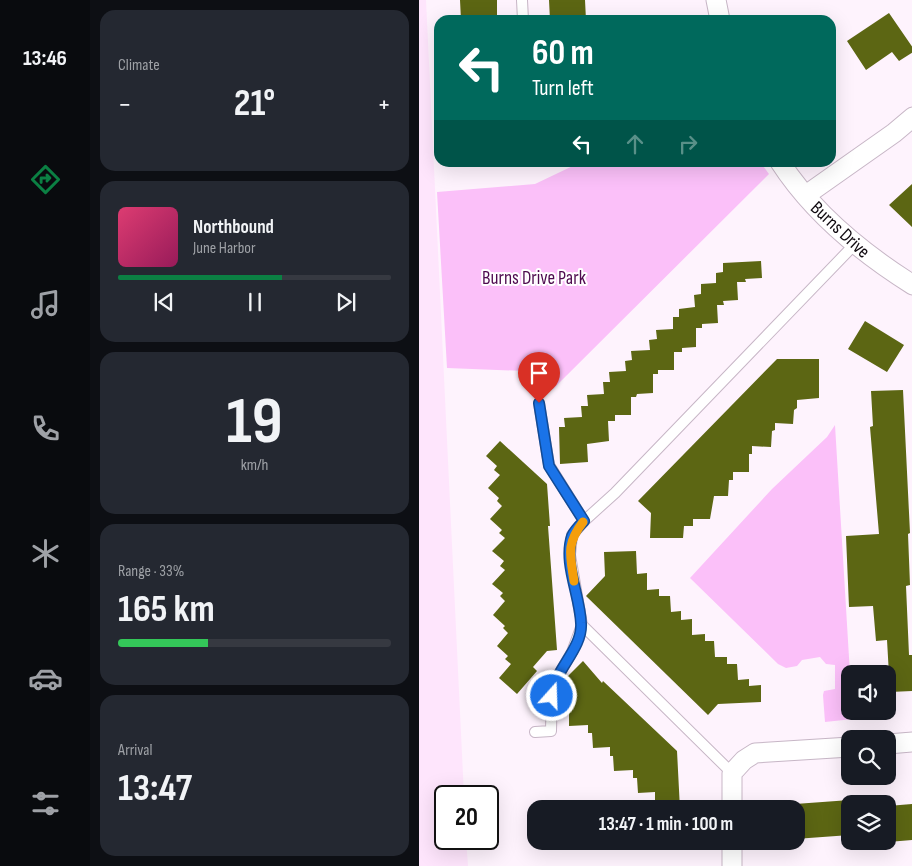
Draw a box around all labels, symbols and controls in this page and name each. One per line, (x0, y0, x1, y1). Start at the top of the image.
text: 60 m (532, 32, 594, 75)
icon: left (449, 35, 514, 100)
text: 13:46 (23, 45, 67, 72)
text: Climate (118, 56, 160, 75)
text: Turn left (532, 75, 594, 102)
text: 21° (234, 81, 275, 126)
text: − (118, 88, 132, 121)
text: + (377, 88, 391, 121)
icon: left (568, 130, 596, 158)
icon: ahead (621, 130, 649, 158)
icon: right (674, 130, 702, 158)
icon: directions (28, 162, 63, 197)
street label: Burns Drive (805, 197, 875, 263)
text: Northbound (193, 216, 274, 239)
text: June Harbor (193, 239, 256, 258)
park label: Burns Drive Park (482, 267, 587, 290)
icon: music (28, 287, 63, 322)
icon: previous (150, 288, 178, 316)
icon: pause (241, 288, 269, 316)
icon: next (332, 288, 360, 316)
pin (518, 352, 560, 403)
icon: arrive (525, 359, 553, 387)
text: 19 (226, 384, 283, 462)
icon: phone (28, 411, 63, 446)
text: km/h (241, 456, 268, 475)
icon: climate (28, 536, 63, 571)
text: Range · 33% (118, 562, 184, 581)
text: 165 km (118, 587, 215, 632)
icon: car (28, 661, 63, 696)
map controls (841, 665, 896, 850)
button: sound (841, 665, 896, 720)
position arrow (525, 669, 577, 721)
button: search (841, 730, 896, 785)
text: Arrival (118, 741, 152, 760)
text: 13:47 (118, 766, 192, 811)
speed limit sign: 20 (434, 785, 499, 850)
icon: filters (28, 786, 63, 821)
button: layers (841, 795, 896, 850)
text: 13:47 · 1 min · 100 m (599, 813, 733, 836)

